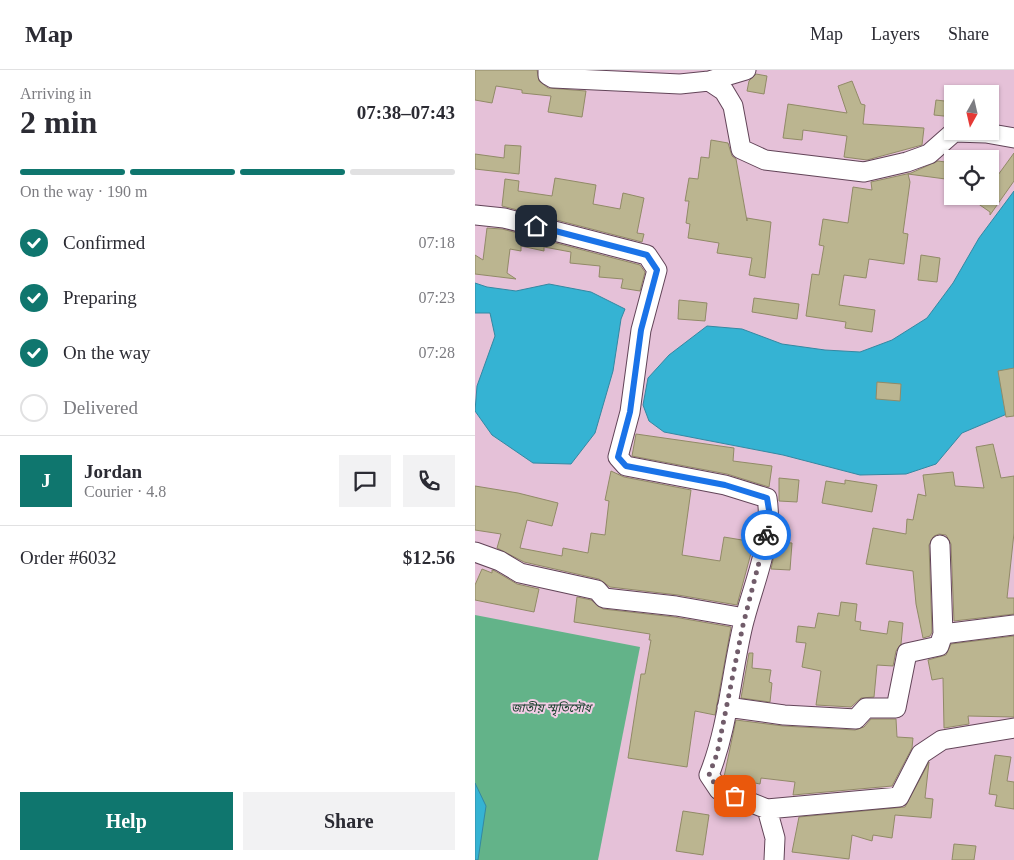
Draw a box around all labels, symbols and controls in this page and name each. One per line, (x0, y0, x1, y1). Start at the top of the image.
text: Map (25, 21, 73, 47)
text: Map (810, 24, 843, 44)
text: Layers (871, 24, 920, 44)
text: Share (948, 24, 989, 44)
text: Arriving in (20, 85, 92, 102)
north arrow (944, 85, 999, 140)
map controls (944, 85, 999, 205)
text: 07:38–07:43 (357, 102, 455, 123)
text: 2 min (20, 104, 97, 140)
button: locate (944, 150, 999, 205)
text: On the way · 190 m (20, 183, 148, 200)
pin (515, 205, 557, 247)
icon: home (522, 212, 550, 240)
icon: check (20, 229, 48, 257)
text: Confirmed (63, 232, 145, 253)
text: 07:18 (419, 234, 455, 251)
icon: check (20, 284, 48, 312)
text: Preparing (63, 287, 137, 308)
text: 07:23 (419, 289, 455, 306)
icon: check (20, 339, 48, 367)
text: On the way (63, 342, 151, 363)
text: 07:28 (419, 344, 455, 361)
text: Delivered (63, 397, 138, 418)
button: chat (339, 455, 391, 507)
button: phone (403, 455, 455, 507)
text: Jordan (84, 461, 142, 482)
text: J (41, 470, 51, 491)
text: Courier · 4.8 (84, 483, 166, 500)
courier (741, 510, 791, 560)
icon: bike (752, 521, 780, 549)
text: Order #6032 (20, 547, 117, 568)
text: $12.56 (403, 547, 455, 568)
park label: জাতীয় স্মৃতিসৌধ (511, 701, 594, 717)
pin (714, 775, 756, 817)
icon: bag (721, 782, 749, 810)
button: Help (20, 792, 233, 850)
button: Share (243, 792, 455, 850)

